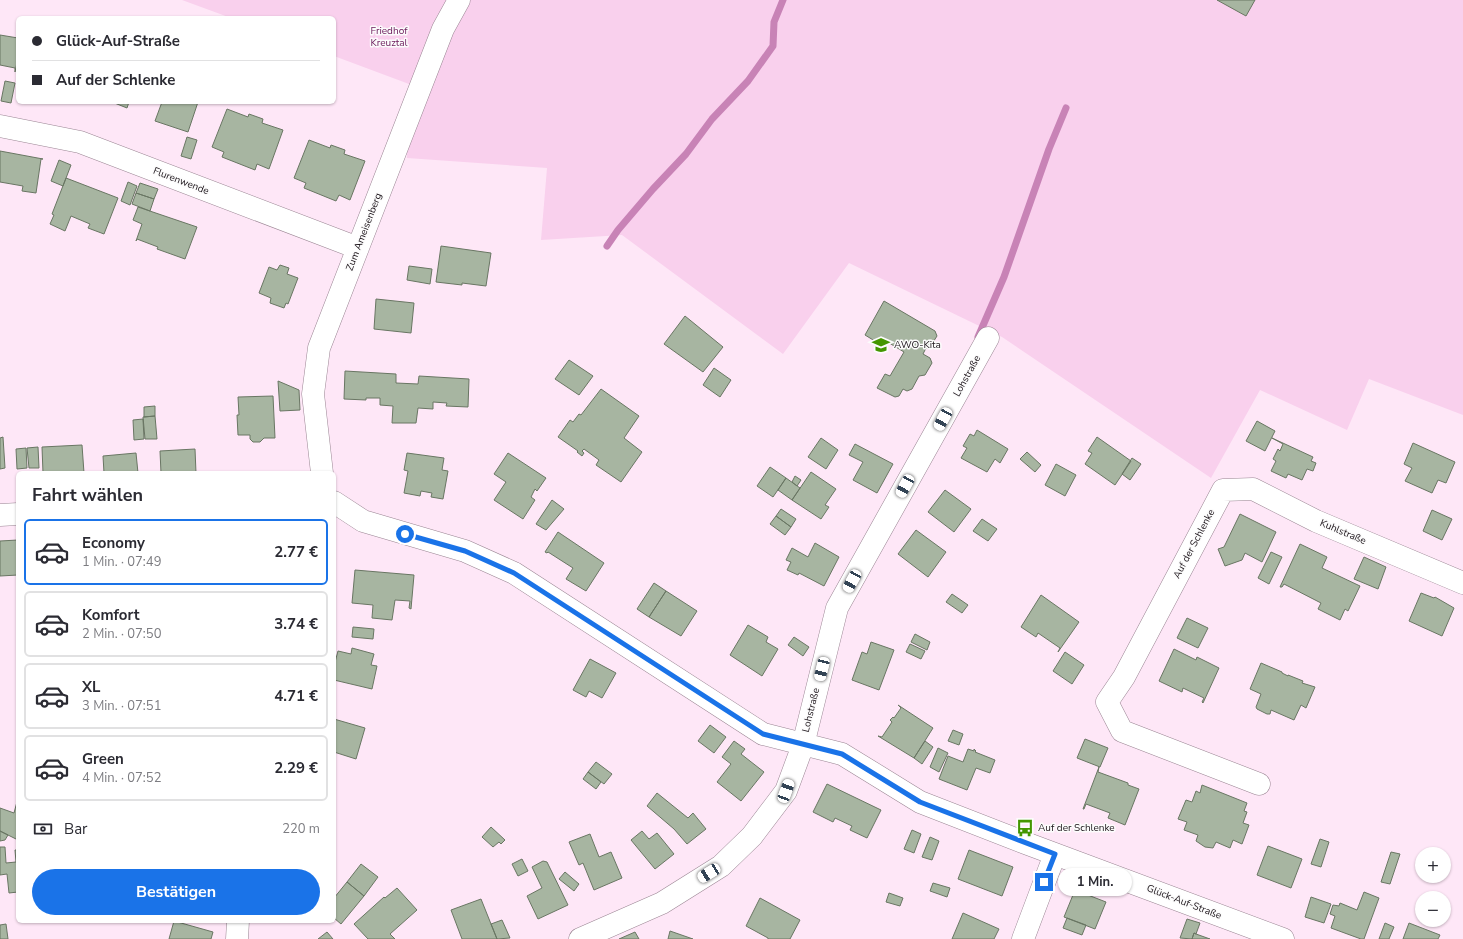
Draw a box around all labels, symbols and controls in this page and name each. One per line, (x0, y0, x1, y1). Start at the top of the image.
park label: Friedhof Kreuztal (370, 24, 408, 50)
text: Glück-Auf-Straße (56, 31, 180, 51)
text: Auf der Schlenke (56, 70, 175, 90)
street label: Flurenwende (151, 164, 211, 198)
street label: Zum Ameisenberg (343, 191, 385, 273)
school or university icon: AWO-Kita (871, 335, 891, 355)
place label: AWO-Kita (894, 338, 941, 352)
street label: Lohstraße (950, 353, 984, 399)
car (932, 406, 954, 432)
car (894, 473, 916, 499)
text: Fahrt wählen (32, 483, 143, 507)
street label: Auf der Schlenke (1170, 507, 1218, 581)
street label: Kuhlstraße (1318, 516, 1368, 548)
route start (396, 525, 414, 543)
text: Economy (82, 533, 145, 553)
icon: car (34, 534, 70, 570)
text: 2.77 € (274, 542, 318, 562)
text: 1 Min. · 07:49 (82, 553, 161, 571)
car (841, 568, 863, 594)
text: Komfort (82, 605, 140, 625)
icon: car (34, 606, 70, 642)
text: 3.74 € (274, 614, 318, 634)
text: 2 Min. · 07:50 (82, 625, 161, 643)
car (813, 656, 831, 682)
text: XL (82, 677, 101, 697)
icon: car (34, 678, 70, 714)
text: 4.71 € (274, 686, 318, 706)
street label: Lohstraße (799, 686, 823, 734)
text: 3 Min. · 07:51 (82, 697, 161, 715)
text: Green (82, 749, 124, 769)
icon: car (34, 750, 70, 786)
text: 2.29 € (274, 758, 318, 778)
text: 4 Min. · 07:52 (82, 769, 161, 787)
car (776, 778, 796, 804)
icon: cash (32, 818, 54, 840)
bus stop icon: Auf der Schlenke (1015, 818, 1035, 838)
text: Bar (64, 819, 87, 839)
text: 220 m (282, 820, 320, 838)
place label: Auf der Schlenke (1038, 821, 1115, 835)
map controls (1415, 847, 1451, 927)
button: + (1415, 847, 1451, 883)
car (696, 862, 722, 884)
callout: 1 Min. (1058, 868, 1132, 896)
button: Bestätigen (32, 869, 320, 915)
route end (1035, 873, 1053, 891)
text: 1 Min. (1077, 873, 1113, 891)
street label: Glück-Auf-Straße (1144, 881, 1224, 923)
button: − (1415, 891, 1451, 927)

